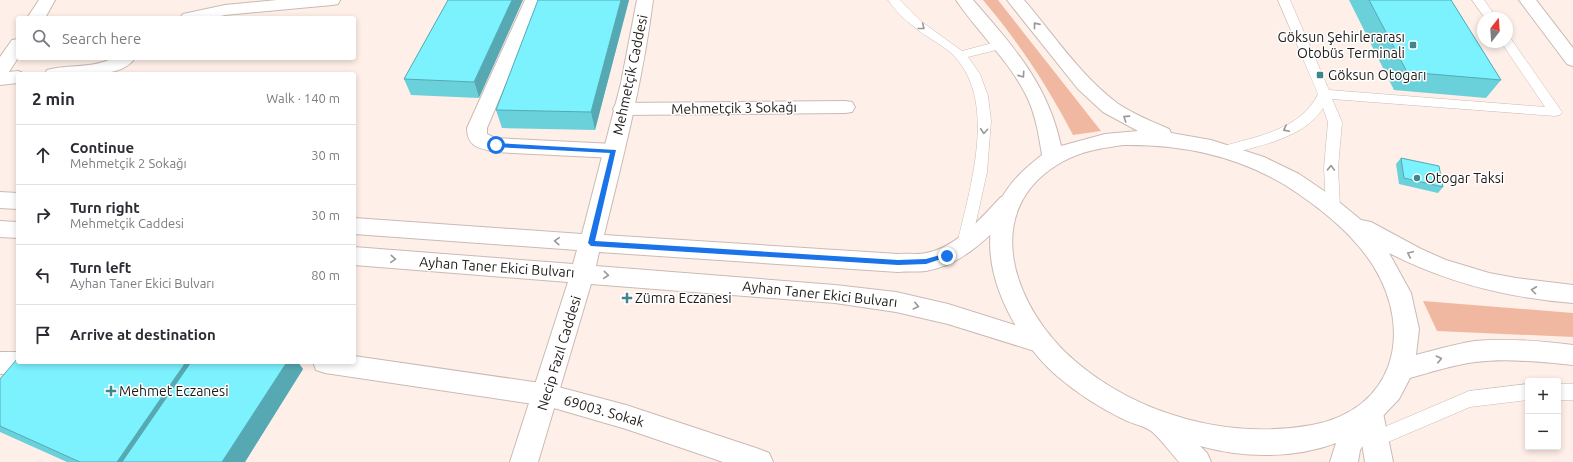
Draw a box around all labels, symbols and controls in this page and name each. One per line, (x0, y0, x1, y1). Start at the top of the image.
north arrow (1477, 12, 1513, 48)
street label: Mehmetçik Caddesi (609, 13, 651, 137)
search box (16, 16, 356, 60)
one-way arrow (917, 22, 924, 29)
one-way arrow (1034, 22, 1041, 29)
icon: search (30, 27, 52, 49)
place label: Göksun Şehirlerarası Otobüs Terminali (1278, 29, 1405, 61)
text: Search here (62, 30, 141, 47)
marker: Göksun Şehirlerarası Otobüs Terminali (1408, 40, 1418, 50)
place label: Göksun Otogarı (1328, 67, 1426, 83)
marker: Göksun Otogarı (1315, 70, 1325, 80)
one-way arrow (1017, 71, 1025, 78)
text: 2 min (32, 89, 75, 108)
text: Walk · 140 m (266, 91, 340, 105)
street label: Mehmetçik 3 Sokağı (671, 99, 797, 117)
one-way arrow (1123, 115, 1130, 122)
one-way arrow (1283, 125, 1291, 132)
one-way arrow (980, 128, 989, 134)
route start (487, 136, 505, 154)
text: Continue (70, 139, 134, 156)
icon: ahead (32, 144, 54, 166)
text: 30 m (311, 148, 340, 162)
text: Mehmetçik 2 Sokağı (70, 156, 187, 170)
one-way arrow (1327, 165, 1335, 171)
place label: Otogar Taksi (1425, 170, 1504, 186)
marker: Otogar Taksi (1412, 173, 1422, 183)
text: Turn right (70, 199, 140, 216)
icon: right (32, 204, 54, 226)
text: 30 m (311, 208, 340, 222)
text: Mehmetçik Caddesi (70, 216, 184, 230)
one-way arrow (554, 236, 560, 245)
route end (938, 247, 956, 265)
one-way arrow (1407, 251, 1414, 259)
one-way arrow (390, 254, 396, 263)
street label: Ayhan Taner Ekici Bulvarı (419, 254, 575, 280)
text: Turn left (70, 259, 131, 276)
icon: left (32, 264, 54, 286)
text: 80 m (311, 268, 340, 282)
one-way arrow (603, 271, 609, 280)
text: Ayhan Taner Ekici Bulvarı (70, 276, 214, 290)
street label: Ayhan Taner Ekici Bulvarı (742, 278, 898, 310)
one-way arrow (1531, 286, 1537, 295)
place label: Zümra Eczanesi (635, 290, 732, 306)
marker: Zümra Eczanesi (622, 293, 632, 303)
street label: Necip Fazıl Caddesi (534, 294, 584, 412)
one-way arrow (913, 302, 920, 310)
icon: arrive (32, 324, 54, 346)
text: Arrive at destination (70, 326, 216, 343)
one-way arrow (1435, 355, 1442, 364)
map controls (1525, 378, 1561, 450)
button: + (1525, 378, 1561, 414)
place label: Mehmet Eczanesi (119, 383, 229, 399)
marker: Mehmet Eczanesi (106, 386, 116, 396)
street label: 69003. Sokak (562, 392, 646, 430)
button: − (1525, 414, 1561, 450)

